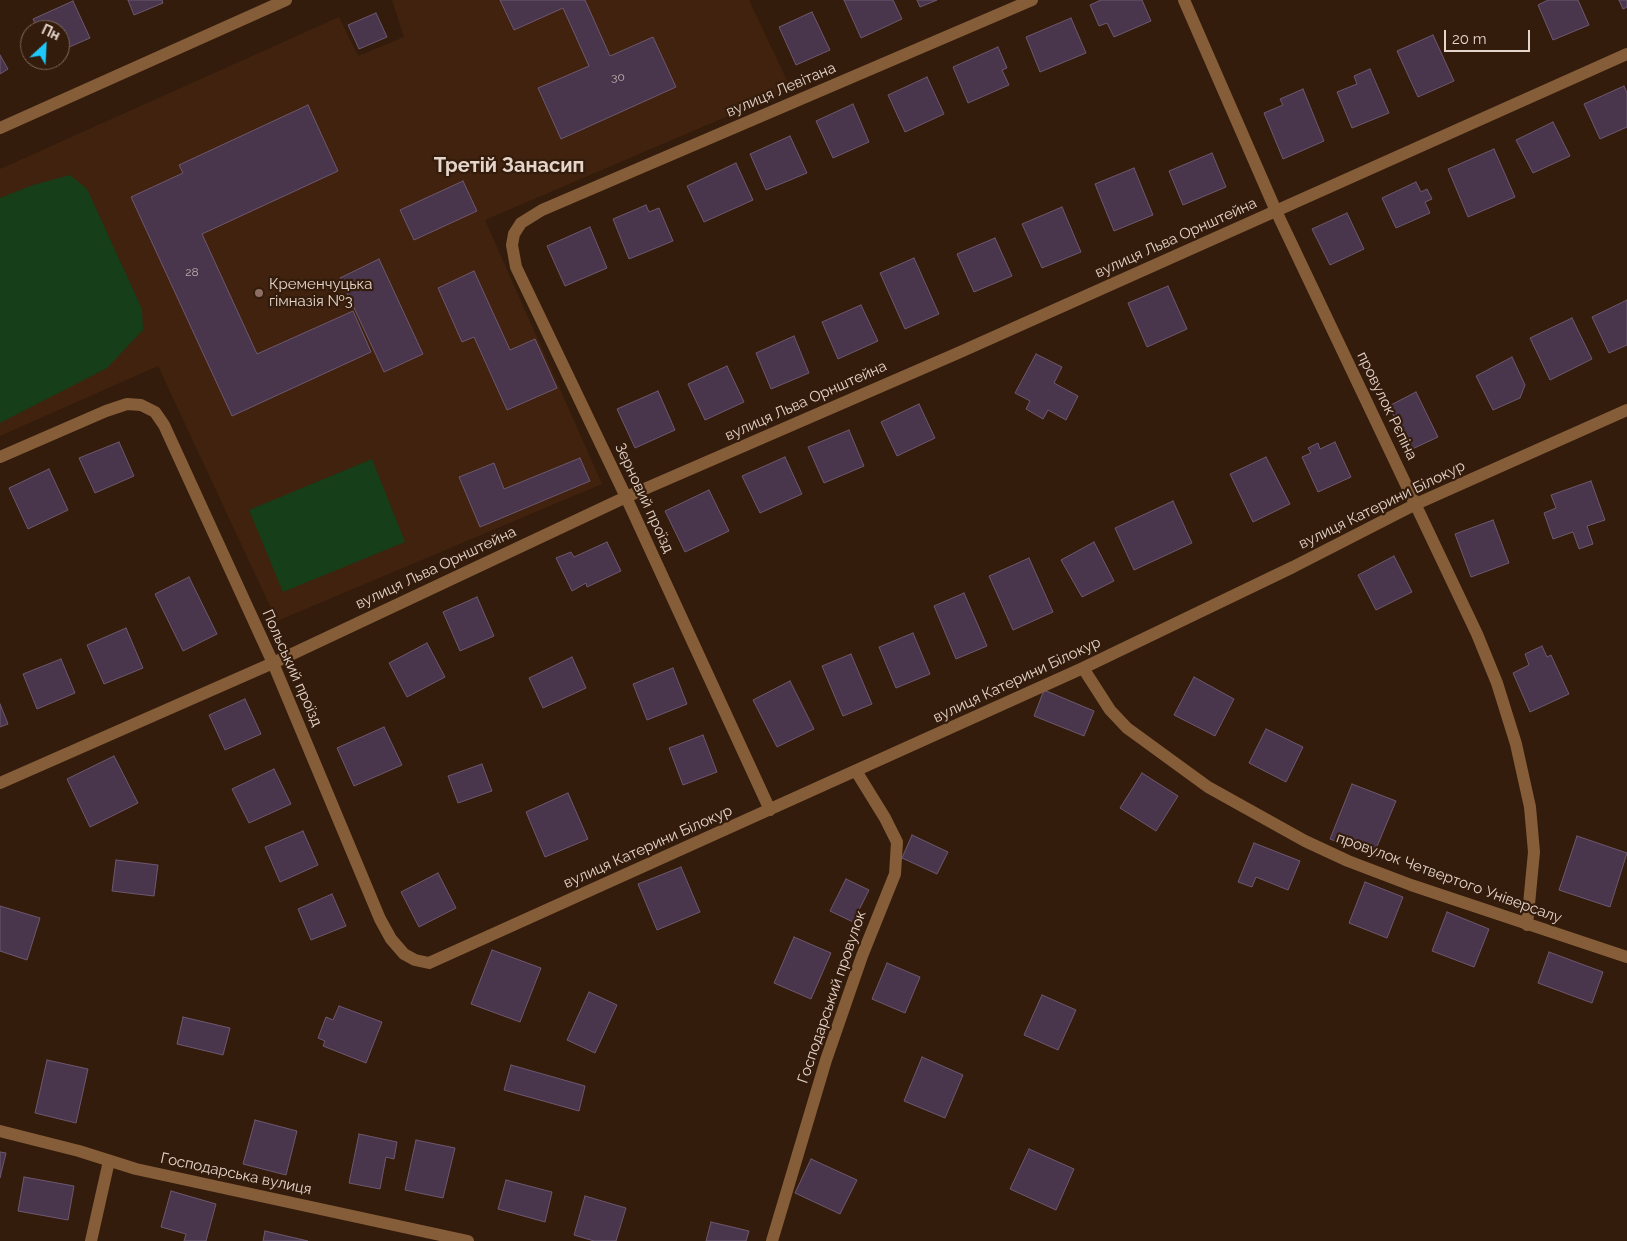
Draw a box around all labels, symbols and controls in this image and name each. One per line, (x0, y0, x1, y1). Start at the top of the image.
north arrow (20, 20, 70, 70)
scale bar (1447, 20, 1533, 52)
text: Пн (39, 21, 63, 43)
text: 20 m (1452, 30, 1487, 48)
street label: вулиця Левітана (724, 59, 838, 121)
house number: 30 (611, 70, 625, 84)
district label: Третій Занасип (434, 154, 584, 178)
street label: вулиця Льва Орнштейна (1092, 194, 1260, 282)
house number: 28 (185, 265, 199, 279)
place label: Кременчуцька гімназія №3 (269, 275, 372, 310)
marker: Кременчуцька гімназія №3 (253, 287, 265, 299)
street label: провулок Рєпіна (1353, 349, 1421, 463)
street label: вулиця Льва Орнштейна (722, 357, 890, 445)
street label: Зерновий проїзд (611, 440, 677, 556)
street label: вулиця Катерини Білокур (1296, 457, 1468, 553)
street label: вулиця Льва Орнштейна (353, 523, 519, 613)
street label: Польський проїзд (258, 607, 326, 729)
street label: вулиця Катерини Білокур (930, 633, 1104, 727)
street label: вулиця Катерини Білокур (561, 802, 735, 892)
street label: провулок Четвертого Універсалу (1334, 829, 1564, 927)
street label: Господарський провулок (794, 908, 870, 1086)
street label: Господарська вулиця (159, 1149, 313, 1199)

